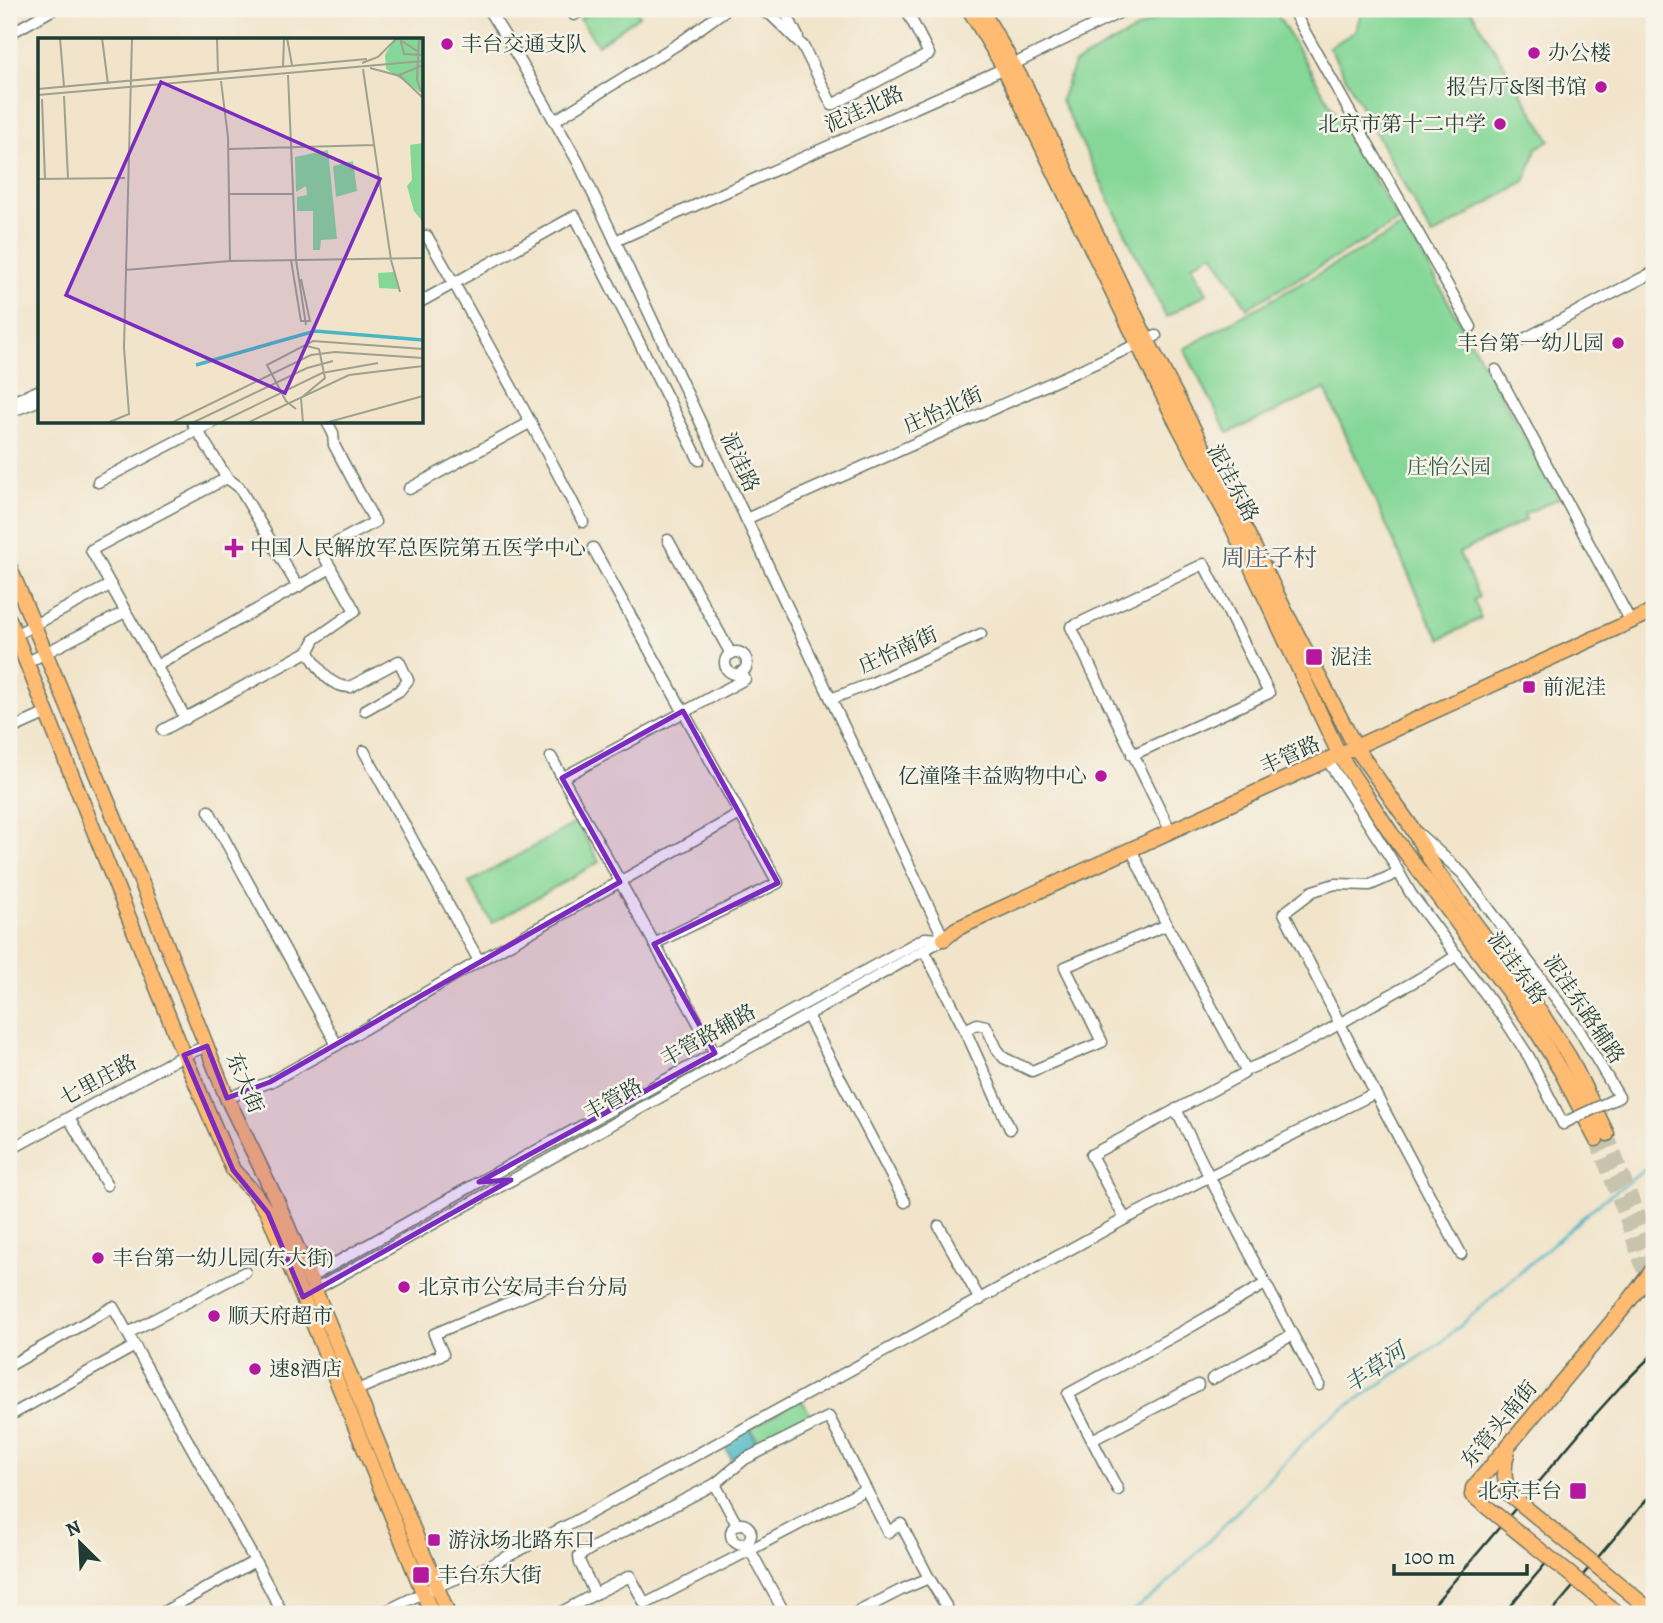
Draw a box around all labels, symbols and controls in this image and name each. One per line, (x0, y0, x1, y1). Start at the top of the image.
place label: 丰台交通支队 (461, 30, 587, 58)
marker: 丰台交通支队 (439, 36, 455, 52)
inset map (38, 38, 424, 424)
place label: 办公楼 (1548, 39, 1611, 67)
marker: 办公楼 (1526, 45, 1542, 61)
place label: 报告厅&图书馆 (1446, 73, 1587, 101)
street label: 泥洼北路 (820, 79, 908, 139)
marker: 报告厅&图书馆 (1593, 79, 1609, 95)
place label: 北京市第十二中学 (1318, 110, 1486, 138)
marker: 北京市第十二中学 (1492, 116, 1508, 132)
place label: 丰台第一幼儿园 (1457, 329, 1604, 357)
marker: 丰台第一幼儿园 (1610, 335, 1626, 351)
street label: 庄怡北街 (899, 380, 987, 440)
street label: 泥洼路 (714, 428, 766, 496)
street label: 泥洼东路 (1201, 439, 1265, 527)
park label: 庄怡公园 (1407, 453, 1491, 481)
place label: 中国人民解放军总医院第五医学中心 (250, 534, 586, 562)
marker: 中国人民解放军总医院第五医学中心 (224, 538, 244, 558)
district label: 周庄子村 (1221, 542, 1317, 574)
street label: 庄怡南街 (854, 620, 942, 680)
place label: 泥洼 (1330, 643, 1372, 671)
marker: 泥洼 (1304, 647, 1324, 667)
place label: 前泥洼 (1543, 673, 1606, 701)
marker: 前泥洼 (1521, 679, 1537, 695)
street label: 丰管路 (1256, 729, 1324, 781)
place label: 亿潼隆丰益购物中心 (898, 762, 1087, 790)
marker: 亿潼隆丰益购物中心 (1093, 768, 1109, 784)
street label: 泥洼东路 (1481, 926, 1553, 1010)
street label: 泥洼东路辅路 (1537, 949, 1631, 1069)
street label: 丰管路辅路 (655, 997, 761, 1073)
street label: 七里庄路 (54, 1048, 142, 1112)
street label: 东大街 (220, 1049, 270, 1117)
street label: 丰管路 (579, 1071, 647, 1127)
place label: 丰台第一幼儿园(东大街) (112, 1244, 334, 1272)
marker: 丰台第一幼儿园(东大街) (90, 1250, 106, 1266)
place label: 北京市公安局丰台分局 (418, 1273, 628, 1301)
marker: 北京市公安局丰台分局 (396, 1279, 412, 1295)
place label: 顺天府超市 (228, 1302, 333, 1330)
marker: 顺天府超市 (206, 1308, 222, 1324)
water label: 丰草河 (1338, 1334, 1416, 1400)
place label: 速8酒店 (269, 1355, 342, 1383)
marker: 速8酒店 (247, 1361, 263, 1377)
street label: 东管头南街 (1455, 1375, 1543, 1473)
place label: 北京丰台 (1478, 1477, 1562, 1505)
marker: 北京丰台 (1568, 1481, 1588, 1501)
north arrow (46, 1508, 116, 1578)
text: N (62, 1514, 85, 1543)
place label: 游泳场北路东口 (448, 1526, 595, 1554)
marker: 游泳场北路东口 (426, 1532, 442, 1548)
scale bar (1394, 1532, 1526, 1576)
text: 100 m (1404, 1543, 1455, 1571)
place label: 丰台东大街 (437, 1561, 542, 1589)
marker: 丰台东大街 (411, 1565, 431, 1585)

